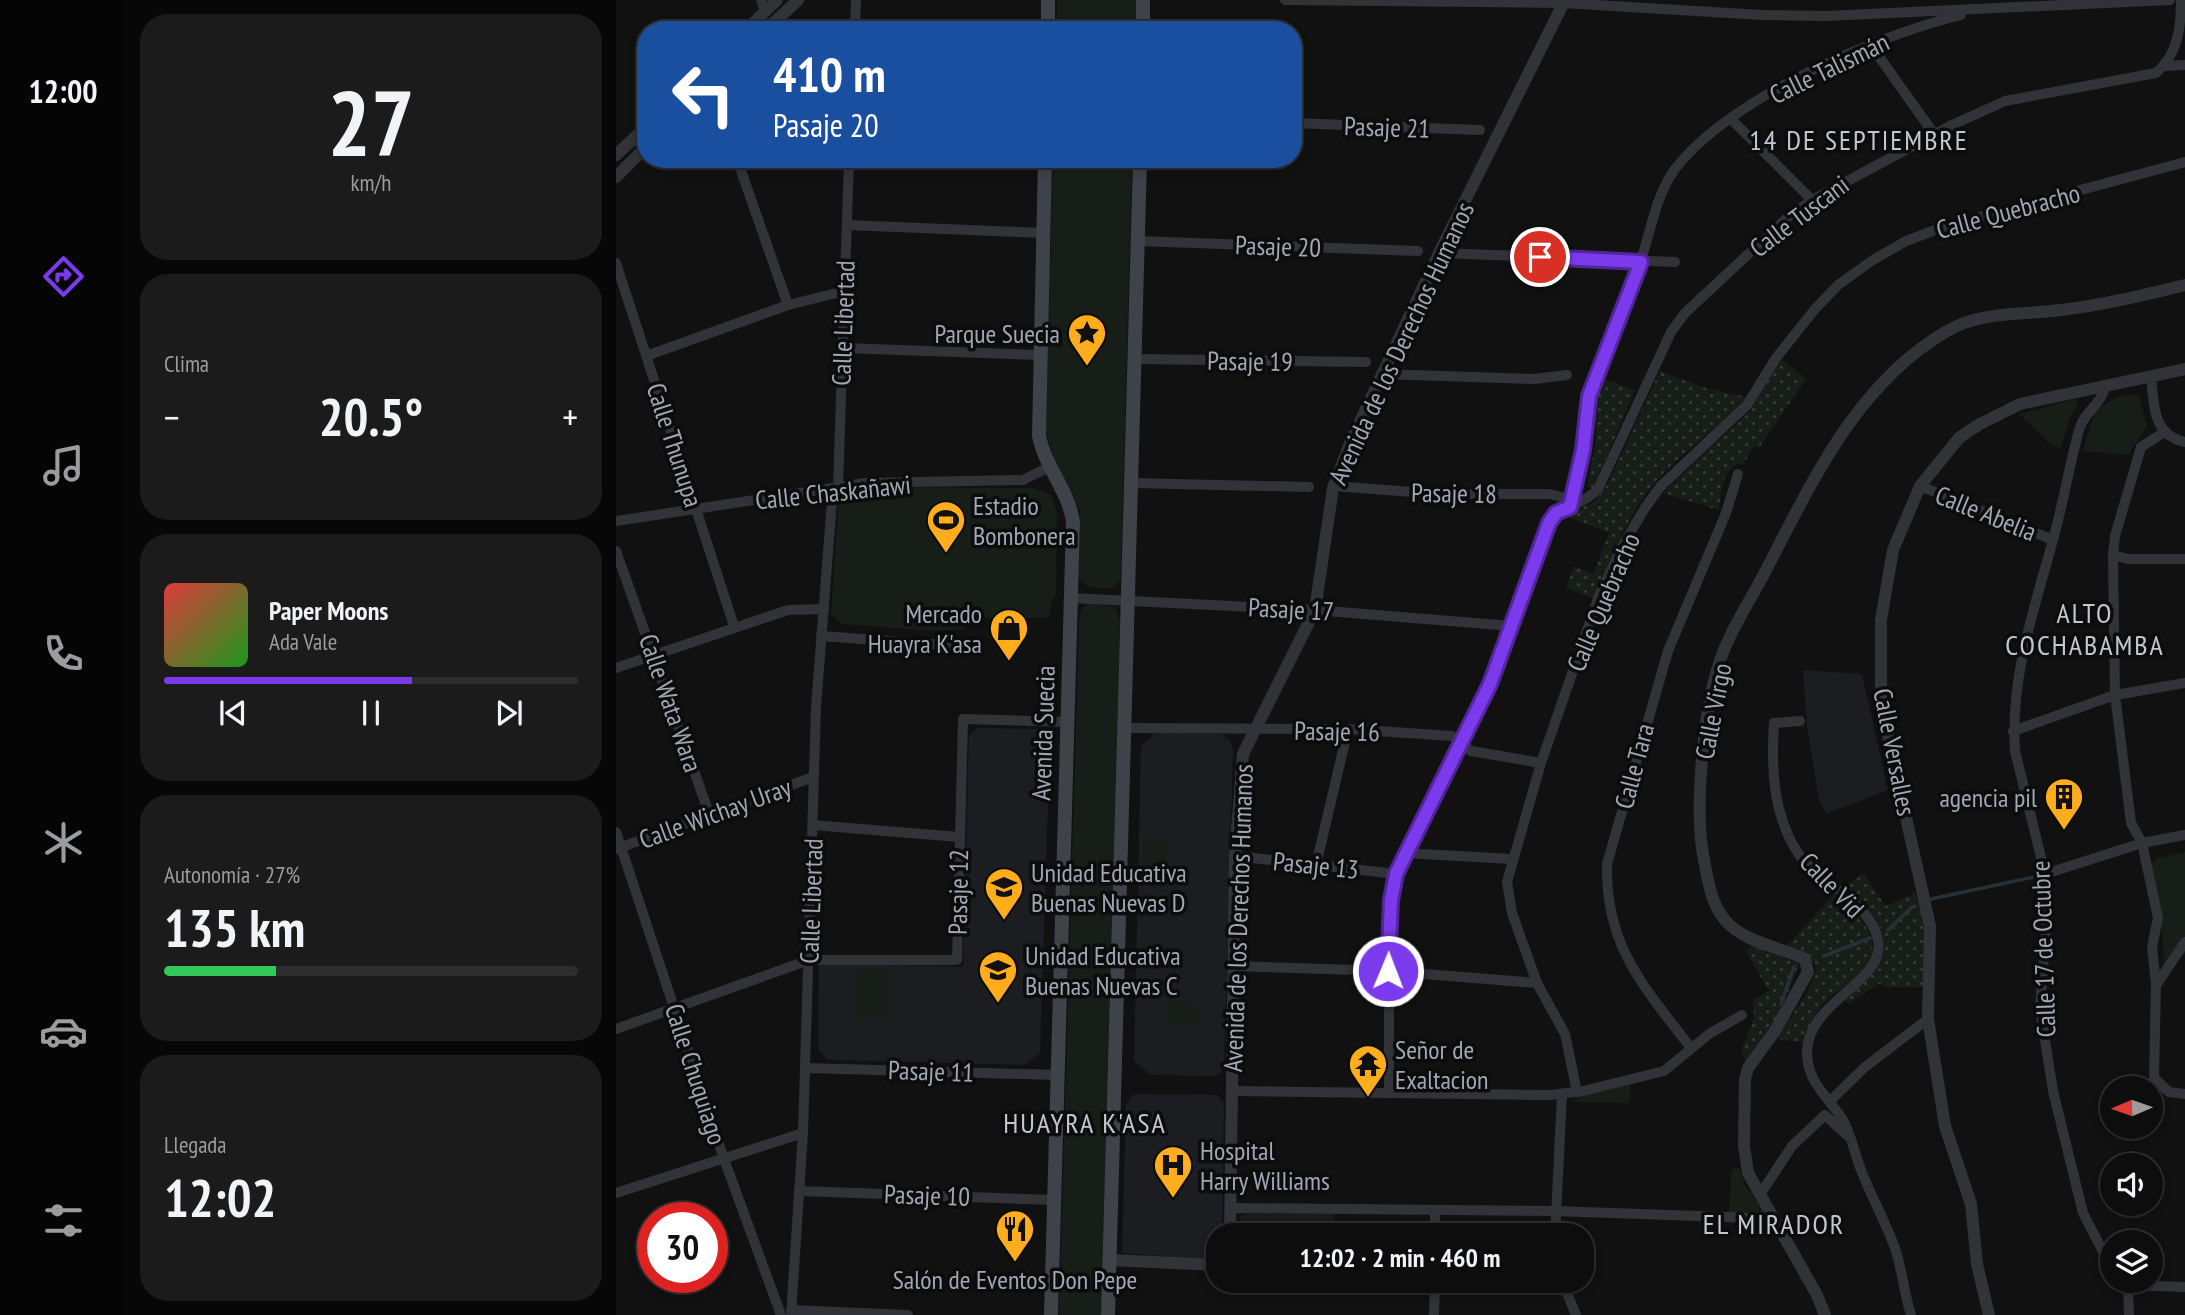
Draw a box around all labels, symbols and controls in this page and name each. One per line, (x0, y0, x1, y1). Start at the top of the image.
street label: Calle Talismán (1764, 25, 1894, 111)
text: 410 m (773, 42, 886, 106)
icon: left (658, 49, 749, 140)
text: 27 (328, 63, 415, 181)
text: 12:00 (28, 70, 98, 112)
text: Pasaje 20 (773, 104, 879, 146)
street label: Pasaje 21 (1344, 109, 1430, 145)
district label: 14 DE SEPTIEMBRE (1749, 121, 1969, 158)
text: km/h (351, 168, 391, 197)
street label: Calle Tuscani (1743, 168, 1855, 264)
street label: Calle Quebracho (1933, 176, 2083, 246)
street label: Avenida de los Derechos Humanos (1321, 196, 1481, 490)
pin (1510, 227, 1570, 287)
street label: Pasaje 20 (1235, 228, 1321, 264)
icon: arrive (1521, 238, 1559, 276)
icon: directions (39, 252, 88, 301)
street label: Calle Libertad (824, 260, 862, 386)
place icon: Parque Suecia (1066, 312, 1108, 367)
place label: Parque Suecia (934, 317, 1060, 350)
street label: Pasaje 19 (1207, 344, 1293, 378)
text: Clima (164, 349, 209, 378)
street label: Calle Thunupa (639, 379, 711, 511)
text: 20.5° (319, 383, 423, 450)
text: − (164, 392, 180, 441)
text: + (562, 392, 578, 441)
icon: music (39, 441, 88, 490)
street label: Calle Chaskañawi (754, 467, 912, 517)
street label: Pasaje 18 (1411, 476, 1497, 510)
street label: Calle Abelia (1931, 478, 2041, 548)
place label: Estadio Bombonera (973, 489, 1076, 552)
sports icon: Estadio Bombonera (925, 499, 967, 554)
street label: Calle Quebracho (1559, 528, 1647, 676)
street label: Pasaje 17 (1247, 590, 1335, 628)
text: Paper Moons (269, 594, 388, 627)
district label: ALTO COCHABAMBA (2005, 594, 2165, 663)
place label: Mercado Huayra K'asa (868, 597, 982, 660)
shop icon: Mercado Huayra K'asa (988, 607, 1030, 662)
text: Ada Vale (269, 627, 337, 656)
icon: phone (39, 629, 88, 678)
street label: Calle Wata Wara (632, 630, 710, 776)
street label: Calle Virgo (1688, 660, 1738, 762)
street label: Avenida Suecia (1024, 665, 1062, 801)
street label: Calle Versalles (1866, 685, 1924, 819)
icon: previous (214, 694, 252, 732)
icon: pause (352, 694, 390, 732)
icon: next (490, 694, 528, 732)
street label: Pasaje 16 (1294, 714, 1380, 748)
street label: Calle Tara (1607, 720, 1661, 812)
street label: Avenida de los Derechos Humanos (1216, 764, 1260, 1072)
street label: Calle Wichay Uray (634, 770, 796, 856)
building icon: agencia pil (2043, 776, 2085, 831)
place label: agencia pil (1939, 781, 2037, 814)
icon: climate (39, 818, 88, 867)
street label: Calle Libertad (792, 838, 830, 964)
street label: Pasaje 13 (1272, 844, 1360, 886)
street label: Calle Vid (1793, 845, 1871, 925)
street label: Pasaje 12 (941, 849, 975, 935)
place label: Unidad Educativa Buenas Nuevas D (1031, 856, 1187, 919)
text: Autonomía · 27% (164, 860, 300, 889)
street label: Calle 17 de Octubre (2023, 860, 2063, 1038)
school or university icon: Unidad Educativa Buenas Nuevas D (983, 866, 1025, 921)
text: 135 km (164, 894, 305, 961)
position arrow (1351, 934, 1425, 1008)
place label: Unidad Educativa Buenas Nuevas C (1025, 939, 1181, 1002)
school or university icon: Unidad Educativa Buenas Nuevas C (977, 949, 1019, 1004)
street label: Calle Chuquiago (658, 999, 734, 1149)
icon: car (39, 1007, 88, 1056)
place label: Señor de Exaltacion (1395, 1033, 1488, 1096)
temple icon: Señor de Exaltacion (1347, 1043, 1389, 1098)
street label: Pasaje 11 (888, 1053, 974, 1089)
north arrow (2100, 1076, 2163, 1139)
map controls (2100, 1076, 2163, 1293)
district label: HUAYRA K'ASA (1003, 1104, 1167, 1141)
text: Llegada (164, 1130, 227, 1159)
place label: Hospital Harry Williams (1200, 1134, 1330, 1197)
hospital icon: Hospital Harry Williams (1152, 1144, 1194, 1199)
button: sound (2100, 1153, 2163, 1216)
text: 12:02 (164, 1164, 276, 1231)
street label: Pasaje 10 (884, 1177, 970, 1213)
icon: filters (39, 1196, 88, 1245)
speed limit sign: 30 (637, 1202, 728, 1293)
district label: EL MIRADOR (1703, 1205, 1845, 1242)
restaurant icon: Salón de Eventos Don Pepe (994, 1208, 1036, 1263)
button: layers (2100, 1230, 2163, 1293)
text: 12:02 · 2 min · 460 m (1300, 1241, 1500, 1274)
place label: Salón de Eventos Don Pepe (893, 1263, 1137, 1296)

